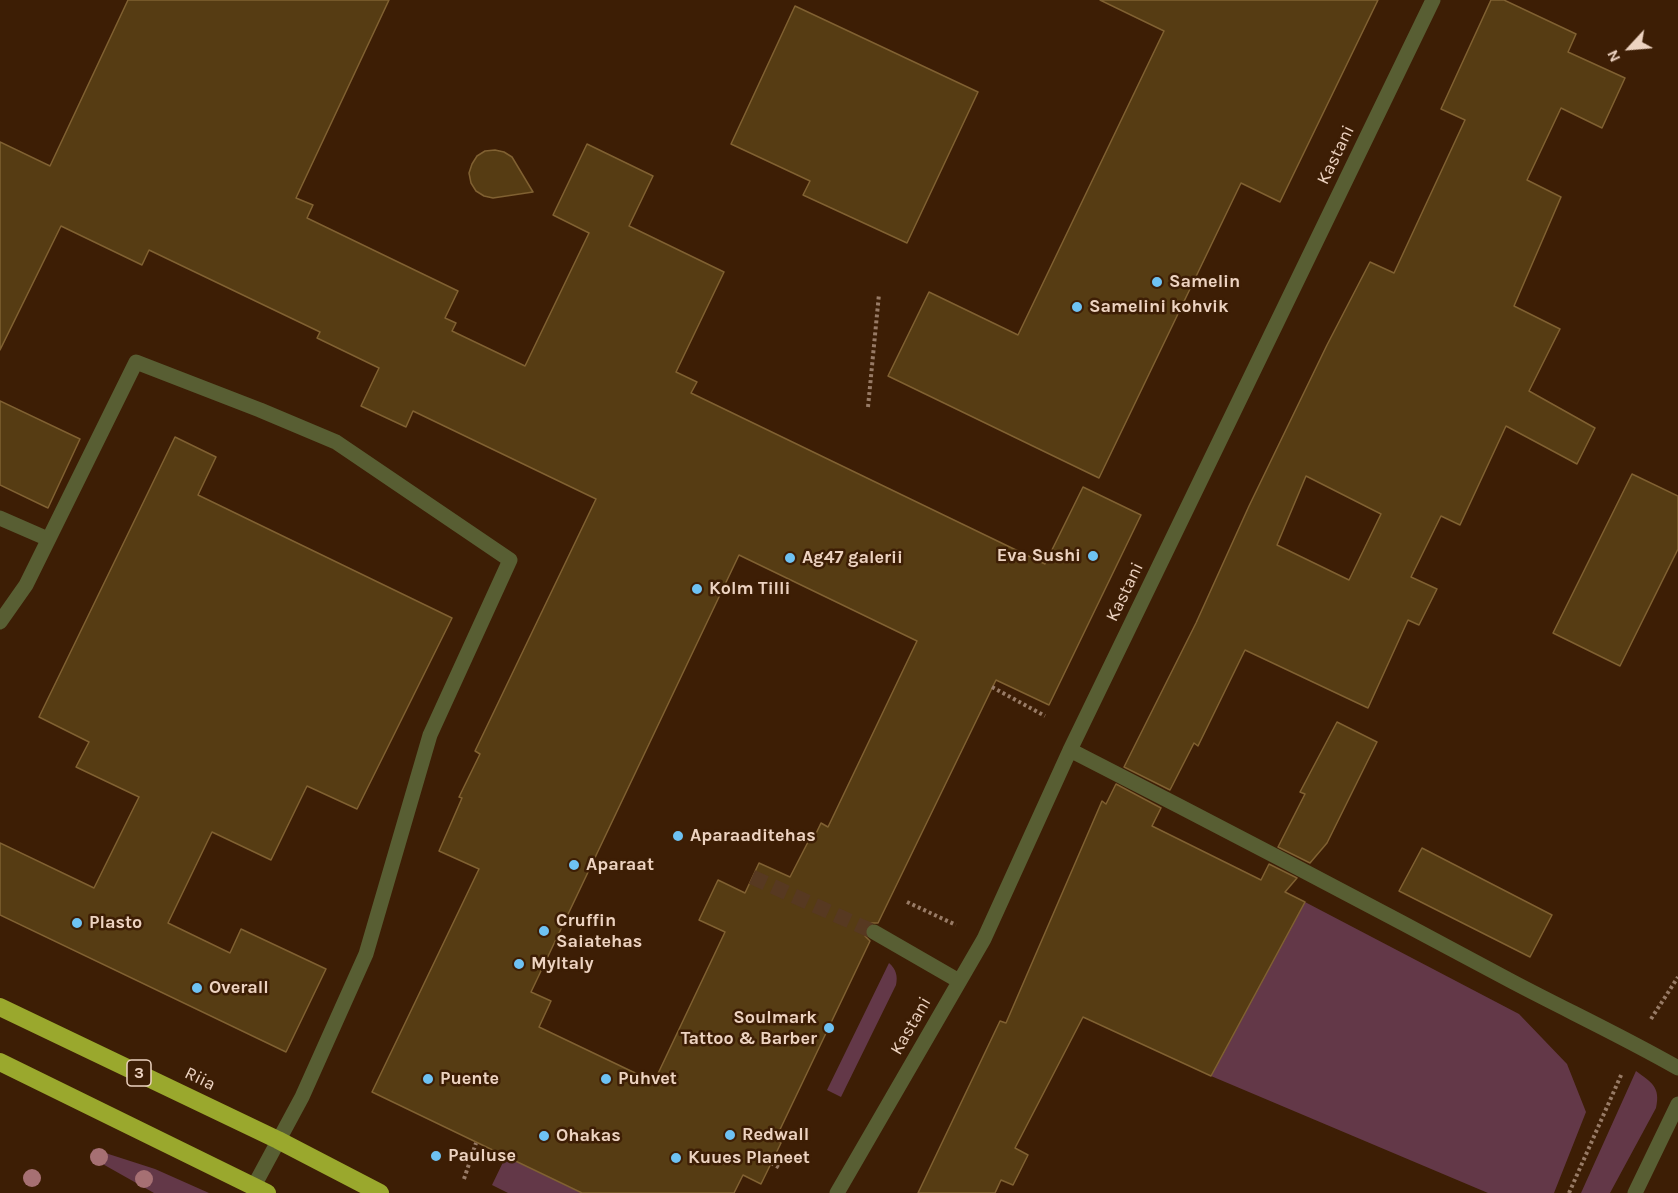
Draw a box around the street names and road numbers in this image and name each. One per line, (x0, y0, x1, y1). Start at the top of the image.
street label: Kastani (1312, 122, 1360, 188)
street label: Kastani (1101, 559, 1149, 625)
street label: Kastani (886, 993, 936, 1059)
road number: 3 (127, 1060, 151, 1086)
street label: Riia (181, 1062, 219, 1096)

